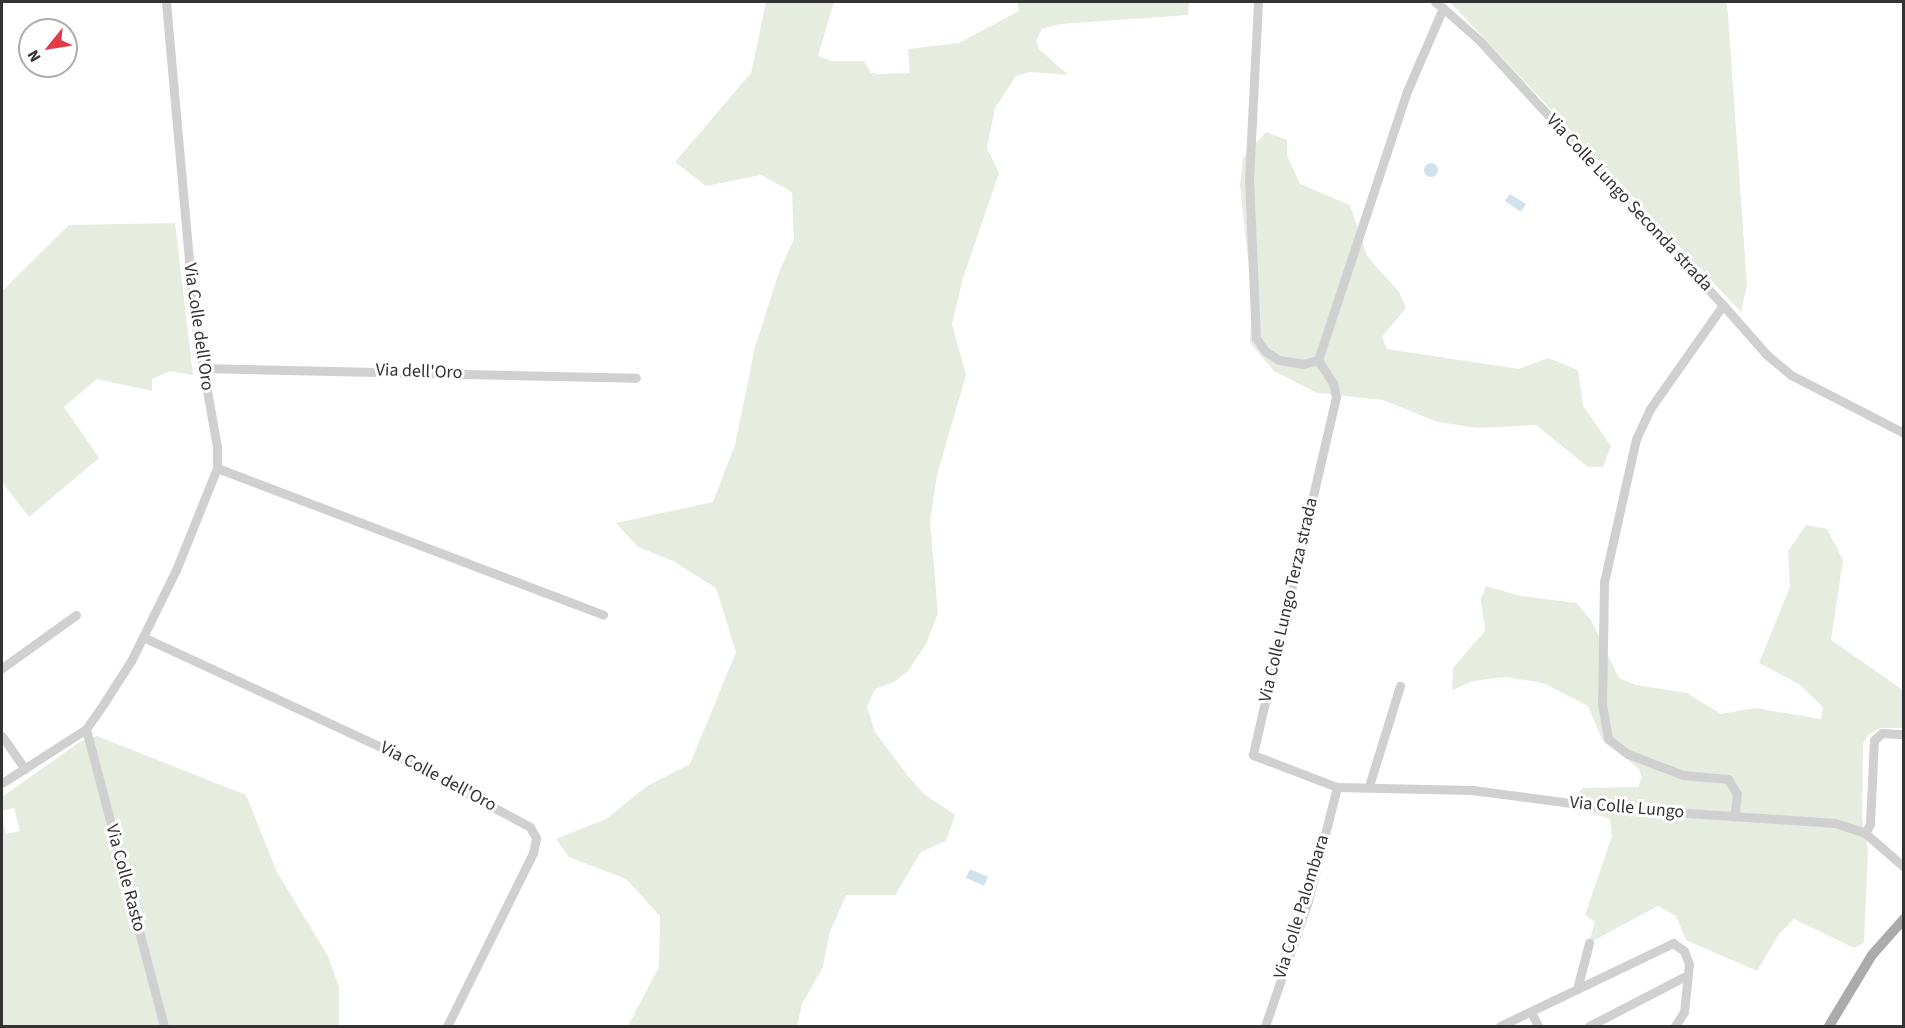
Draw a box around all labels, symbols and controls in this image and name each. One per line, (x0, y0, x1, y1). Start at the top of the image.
north arrow (18, 18, 78, 78)
text: N (22, 46, 46, 66)
street label: Via Colle Lungo Seconda strada (1541, 110, 1717, 296)
street label: Via Colle dell'Oro (178, 262, 218, 392)
street label: Via dell'Oro (375, 360, 463, 384)
street label: Via Colle Lungo Terza strada (1255, 496, 1323, 704)
street label: Via Colle dell'Oro (376, 737, 500, 817)
street label: Via Colle Lungo (1569, 792, 1685, 824)
street label: Via Colle Rasto (100, 822, 150, 934)
street label: Via Colle Palombara (1270, 832, 1334, 982)

